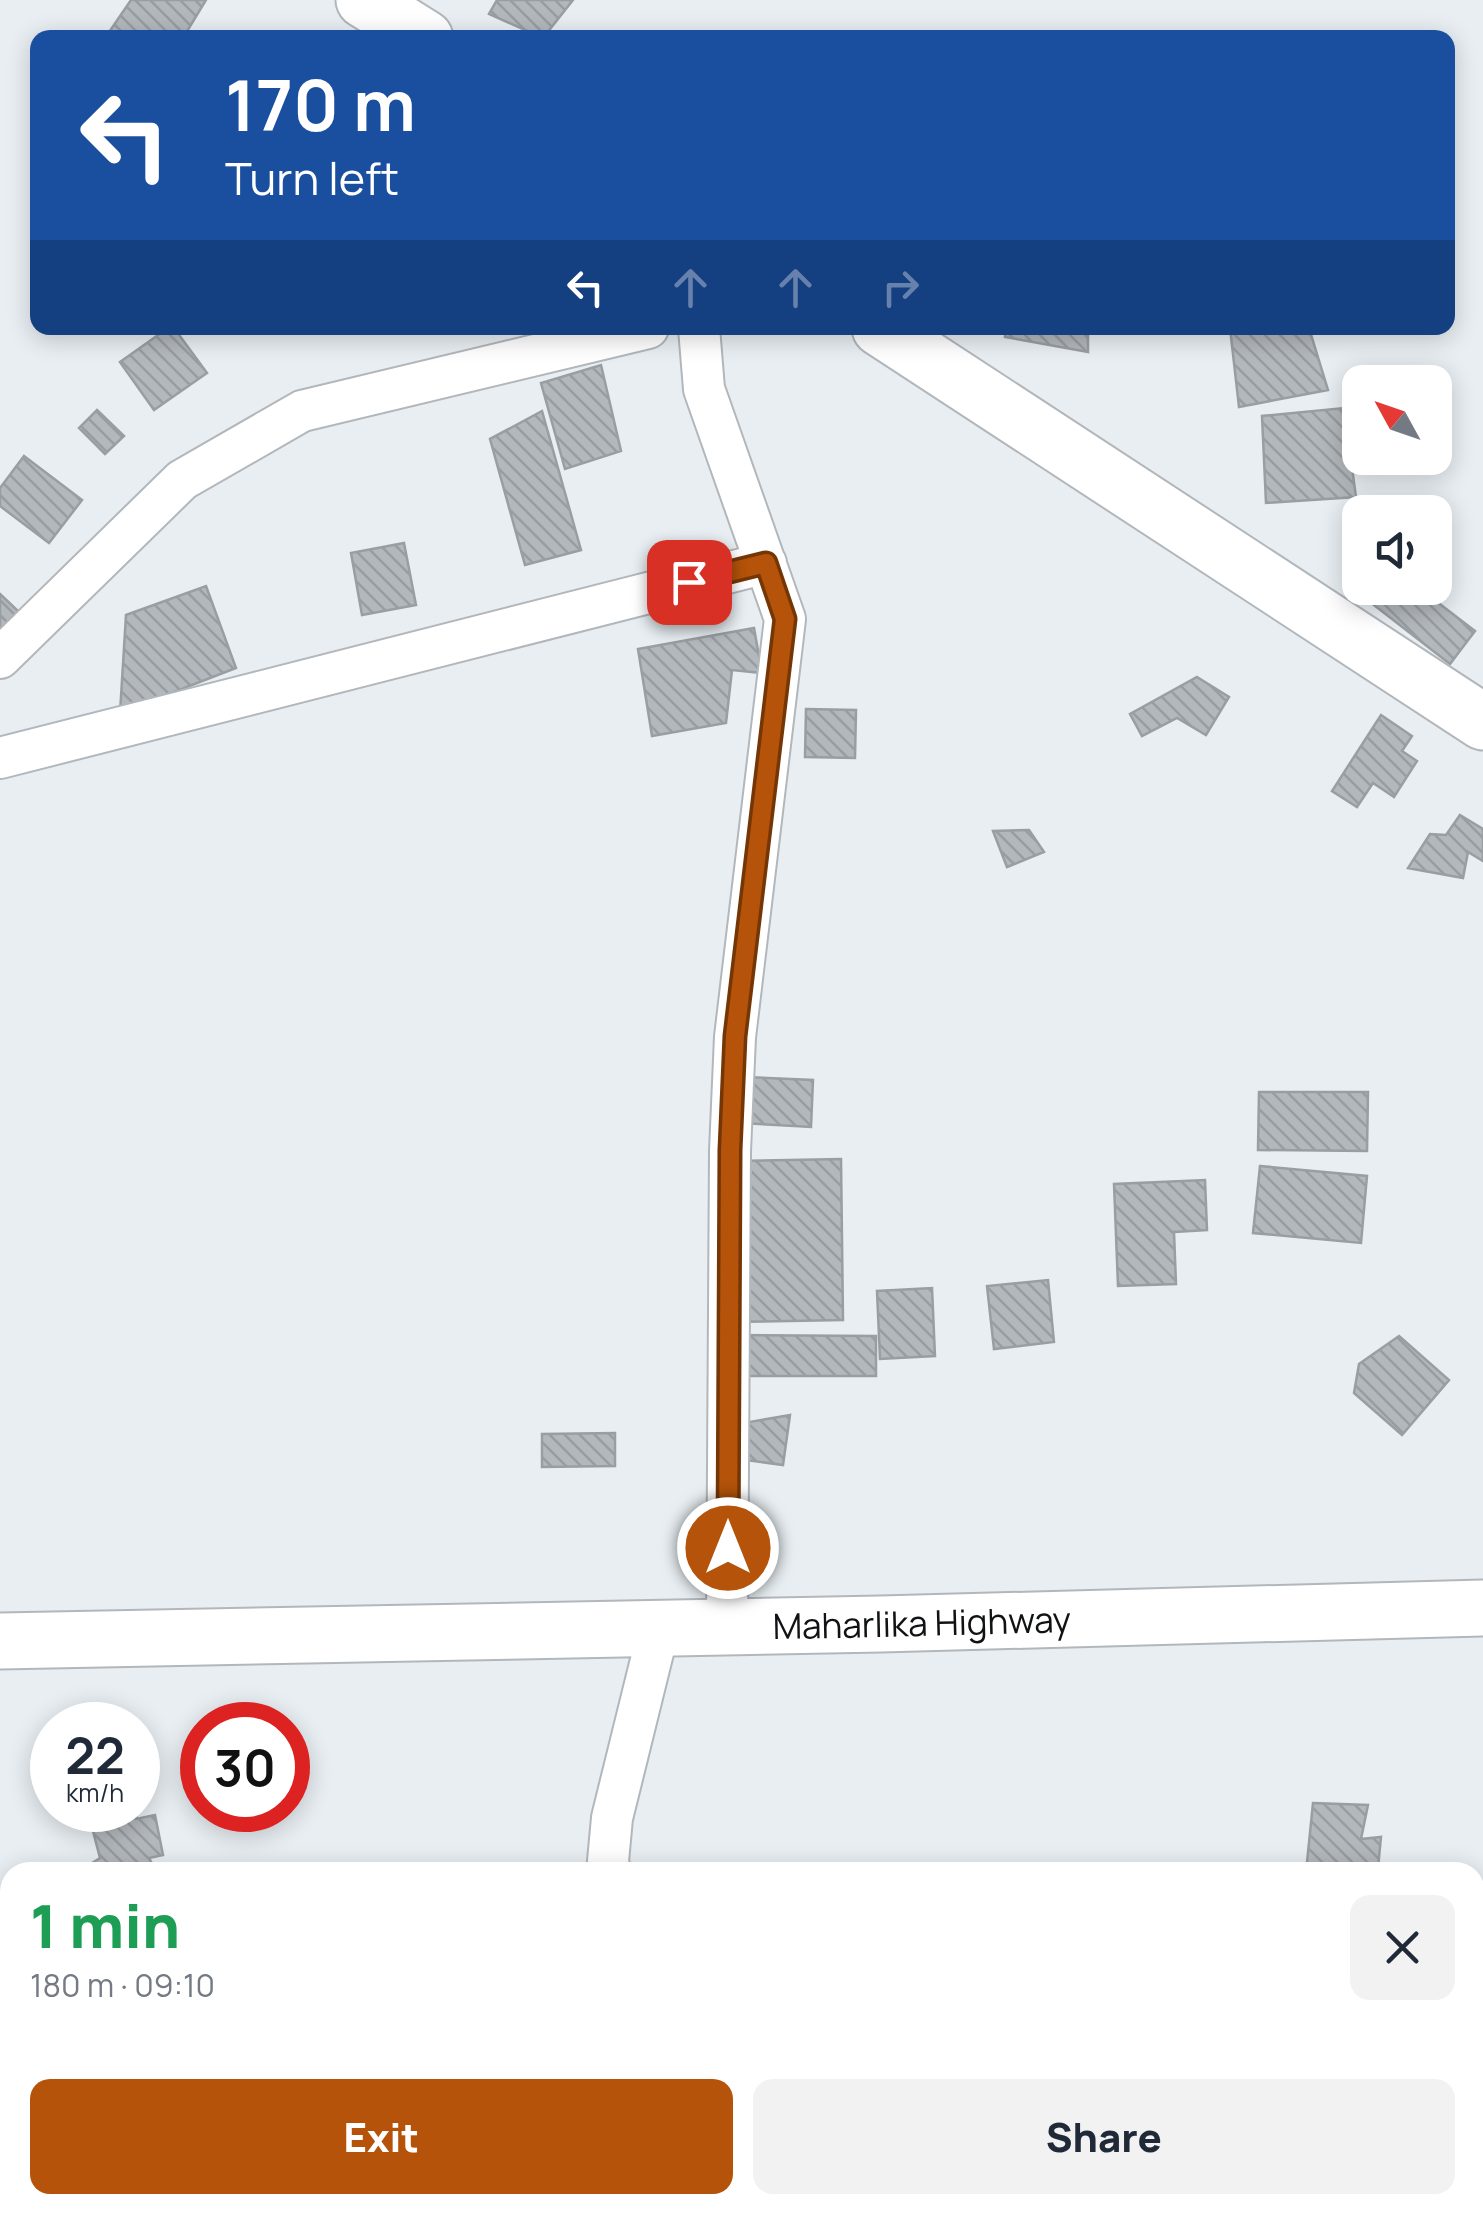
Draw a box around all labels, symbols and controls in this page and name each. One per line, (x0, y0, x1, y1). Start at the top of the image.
text: 170 m (225, 56, 416, 152)
icon: left (60, 70, 190, 200)
text: Turn left (225, 147, 399, 209)
icon: left (558, 260, 613, 315)
icon: ahead (663, 260, 718, 315)
icon: ahead (768, 260, 823, 315)
icon: right (873, 260, 928, 315)
north arrow (1342, 365, 1452, 475)
map controls (1342, 365, 1452, 605)
button: sound (1342, 495, 1452, 605)
pin (647, 540, 732, 625)
icon: arrive (662, 555, 717, 610)
position arrow (676, 1496, 780, 1600)
street label: Maharlika Highway (772, 1595, 1072, 1650)
speed limit sign: 30 (180, 1702, 310, 1832)
text: 22 (65, 1721, 125, 1789)
text: km/h (66, 1775, 124, 1810)
text: 1 min (30, 1884, 180, 1966)
button: close (1350, 1895, 1455, 2000)
text: 180 m · 09:10 (30, 1963, 215, 2007)
button: Exit (30, 2079, 733, 2194)
button: Share (753, 2079, 1455, 2194)

